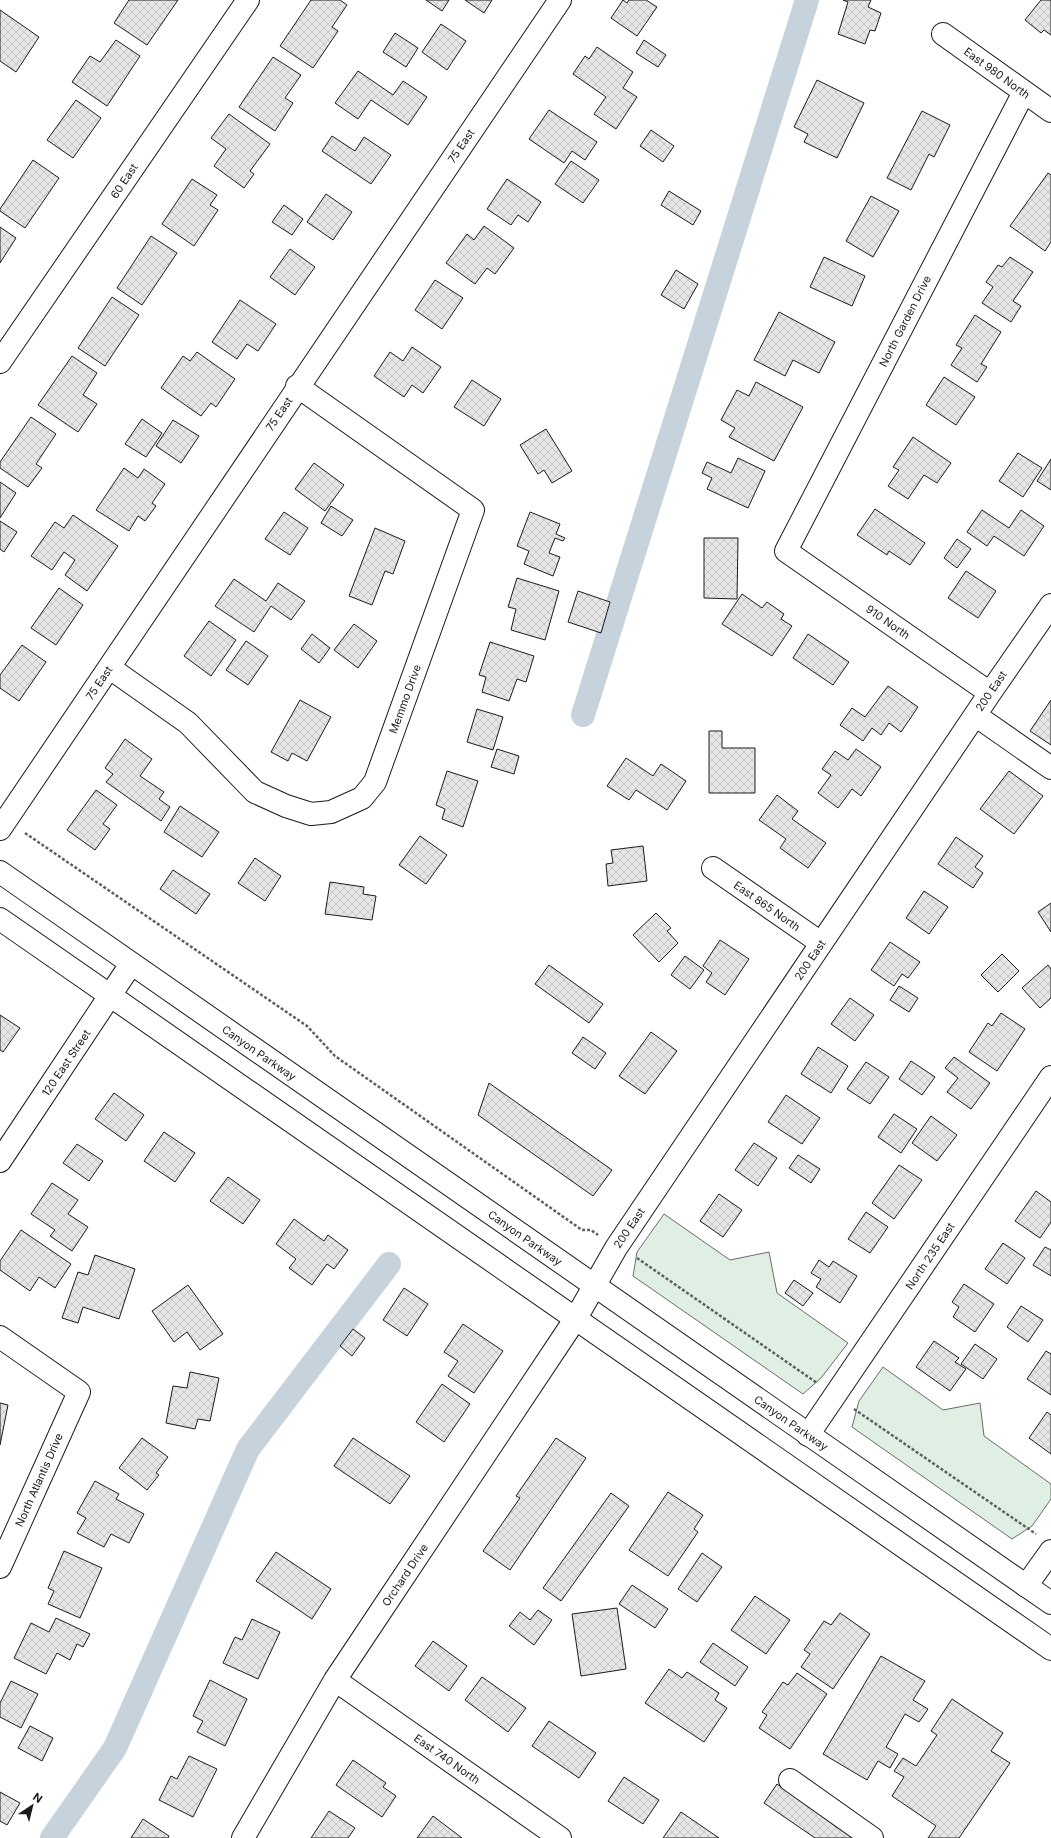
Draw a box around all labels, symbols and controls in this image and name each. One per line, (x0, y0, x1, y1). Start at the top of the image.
street label: East 980 North (961, 44, 1033, 102)
street label: 75 East (445, 126, 478, 166)
street label: 60 East (107, 161, 141, 201)
street label: North Garden Drive (876, 273, 934, 369)
street label: 75 East (263, 394, 296, 434)
street label: 910 North (863, 602, 913, 642)
street label: Memmo Drive (386, 662, 424, 736)
street label: 75 East (83, 663, 116, 703)
street label: 200 East (972, 668, 1010, 714)
street label: East 865 North (731, 878, 803, 934)
street label: 200 East (791, 937, 829, 983)
street label: Canyon Parkway (219, 1022, 299, 1084)
street label: 120 East Street (39, 1027, 94, 1099)
street label: 200 East (610, 1205, 648, 1251)
street label: Canyon Parkway (485, 1207, 565, 1269)
street label: North 235 East (902, 1219, 958, 1292)
street label: Canyon Parkway (751, 1392, 831, 1454)
street label: North Atlantis Drive (12, 1431, 66, 1529)
street label: Orchard Drive (379, 1541, 431, 1609)
street label: East 740 North (411, 1731, 483, 1787)
north arrow (12, 1786, 52, 1826)
text: N (30, 1790, 45, 1806)

